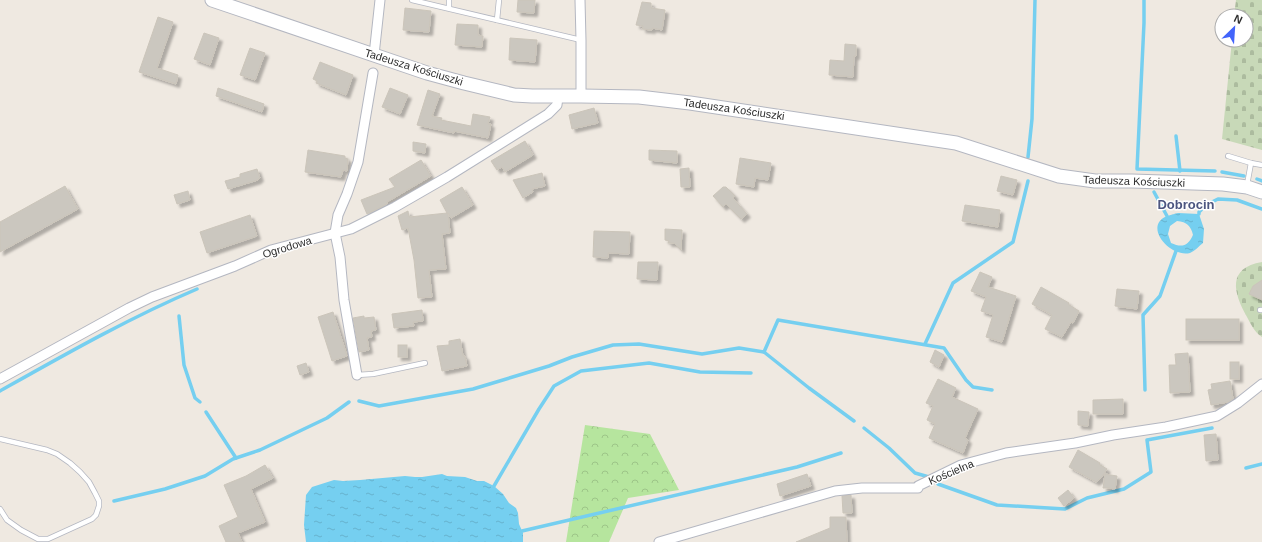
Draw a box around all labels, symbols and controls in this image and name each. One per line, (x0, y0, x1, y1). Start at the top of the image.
north arrow (1214, 8, 1254, 48)
text: N (1232, 12, 1244, 26)
street label: Tadeusza Kościuszki (363, 46, 465, 88)
street label: Tadeusza Kościuszki (683, 96, 785, 122)
street label: Tadeusza Kościuszki (1083, 173, 1185, 189)
district label: Dobrocin (1157, 197, 1215, 212)
street label: Ogrodowa (261, 234, 314, 260)
street label: Kościelna (927, 457, 976, 487)

